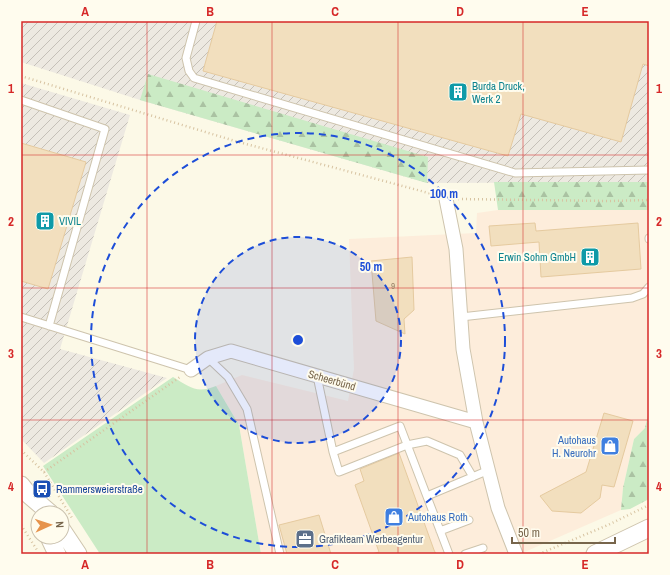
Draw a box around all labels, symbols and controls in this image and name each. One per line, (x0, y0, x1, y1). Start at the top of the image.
text: A (81, 3, 89, 20)
text: B (206, 3, 214, 20)
text: C (331, 3, 339, 20)
text: D (456, 3, 464, 20)
text: E (581, 3, 589, 20)
place label: Burda Druck, Werk 2 (472, 79, 525, 106)
text: 1 (8, 80, 14, 97)
text: 1 (656, 80, 662, 97)
building icon: Burda Druck, Werk 2 (447, 81, 469, 103)
text: 100 m (430, 186, 458, 202)
building icon: VIVIL (34, 210, 56, 232)
text: 2 (8, 213, 14, 230)
text: 2 (656, 213, 662, 230)
place label: VIVIL (59, 214, 81, 228)
building icon: Erwin Sohm GmbH (579, 246, 601, 268)
place label: Erwin Sohm GmbH (498, 250, 576, 264)
text: 50 m (360, 259, 382, 275)
house number: 9 (391, 280, 395, 292)
centre of rings (291, 333, 305, 347)
text: 3 (8, 345, 14, 362)
text: 3 (656, 345, 662, 362)
street label: Scheerbünd (307, 367, 357, 393)
place label: Autohaus H. Neurohr (552, 433, 596, 460)
shop icon: Autohaus H. Neurohr (599, 435, 621, 457)
text: 4 (8, 478, 14, 495)
bus stop icon: Rammersweierstraße (31, 478, 53, 500)
text: 4 (656, 478, 662, 495)
place label: Rammersweierstraße (56, 482, 143, 496)
north arrow (30, 505, 70, 545)
shop icon: Autohaus Roth (383, 506, 405, 528)
place label: Autohaus Roth (407, 510, 468, 524)
scale bar (512, 519, 615, 545)
text: N (53, 521, 67, 528)
text: 50 m (518, 525, 540, 541)
office icon: Grafikteam Werbeagentur (294, 528, 316, 550)
place label: Grafikteam Werbeagentur (319, 532, 423, 546)
text: A (81, 556, 89, 573)
text: B (206, 556, 214, 573)
text: C (331, 556, 339, 573)
text: D (456, 556, 464, 573)
text: E (581, 556, 589, 573)

